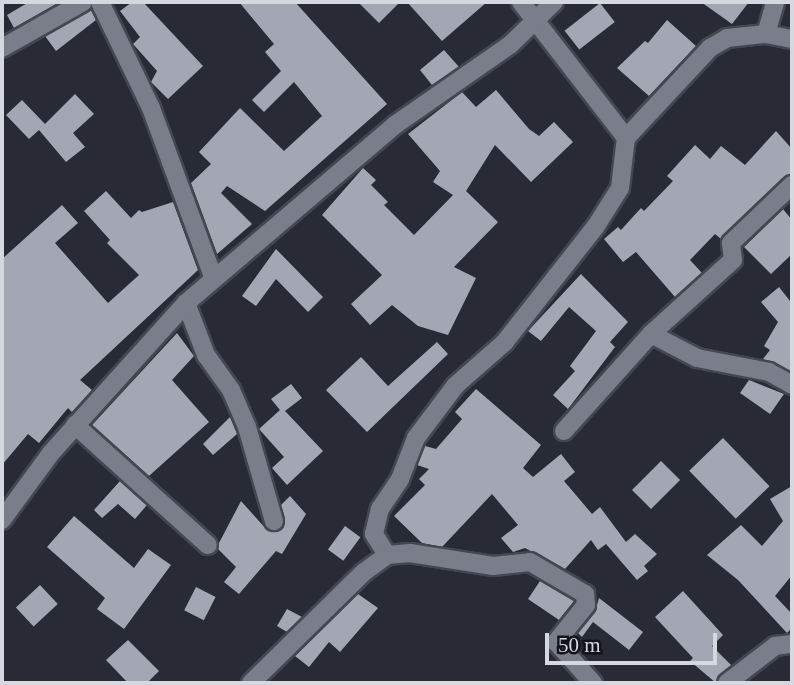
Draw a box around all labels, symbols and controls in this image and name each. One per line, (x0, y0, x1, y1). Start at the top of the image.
scale bar (549, 618, 720, 662)
text: 50 m (558, 633, 601, 657)

